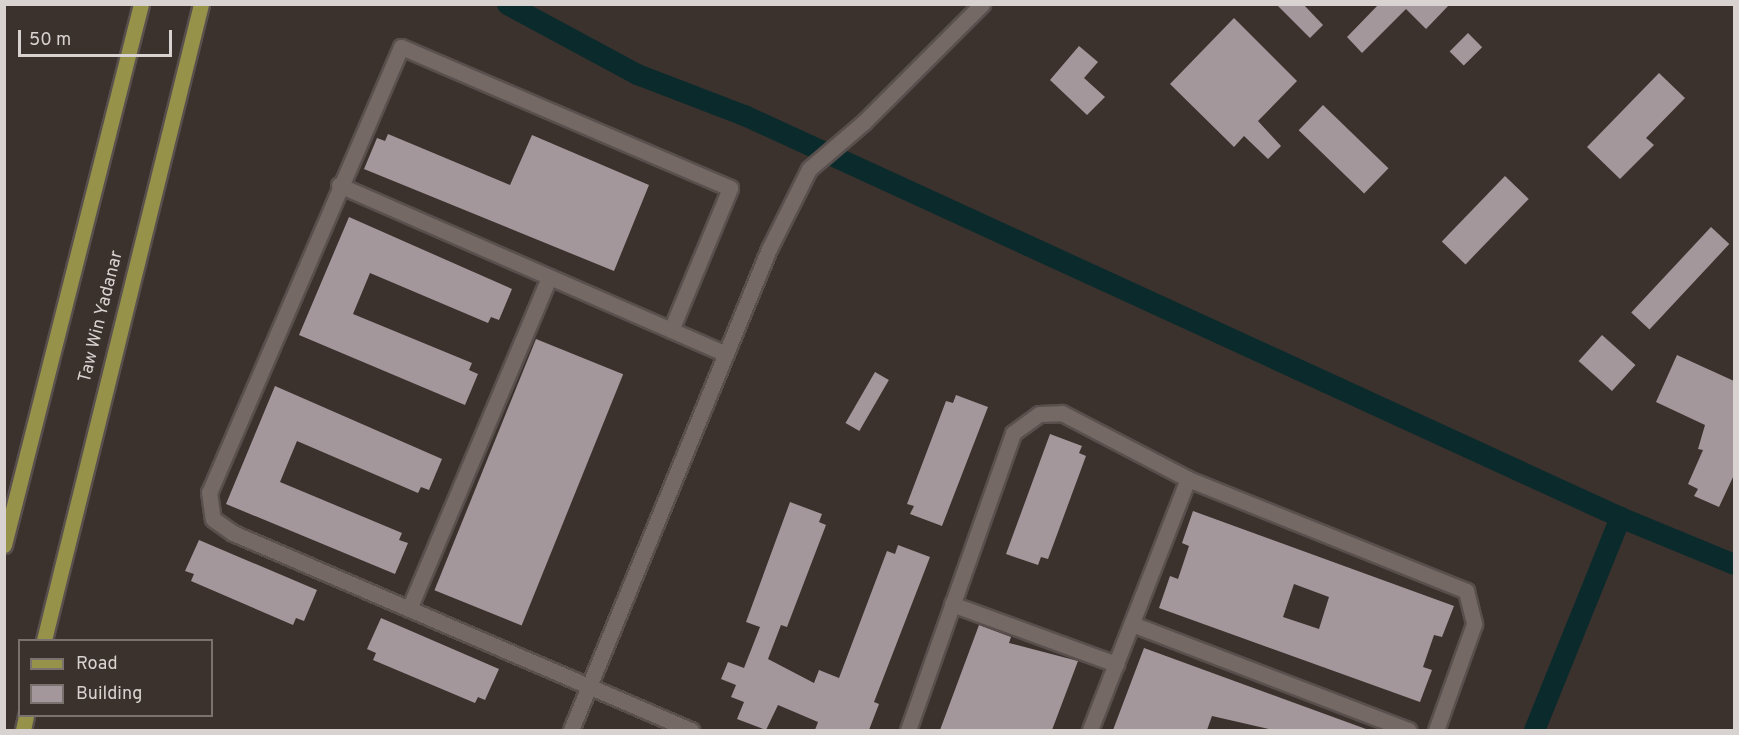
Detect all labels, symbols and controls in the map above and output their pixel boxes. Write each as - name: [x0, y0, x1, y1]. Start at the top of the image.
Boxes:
- scale bar: [21, 18, 176, 56]
- text: 50 m: [29, 29, 71, 52]
- street label: Taw Win Yadanar: [75, 248, 129, 386]
- legend: [18, 639, 213, 717]
- text: Road: [76, 653, 118, 676]
- text: Building: [76, 683, 142, 706]

